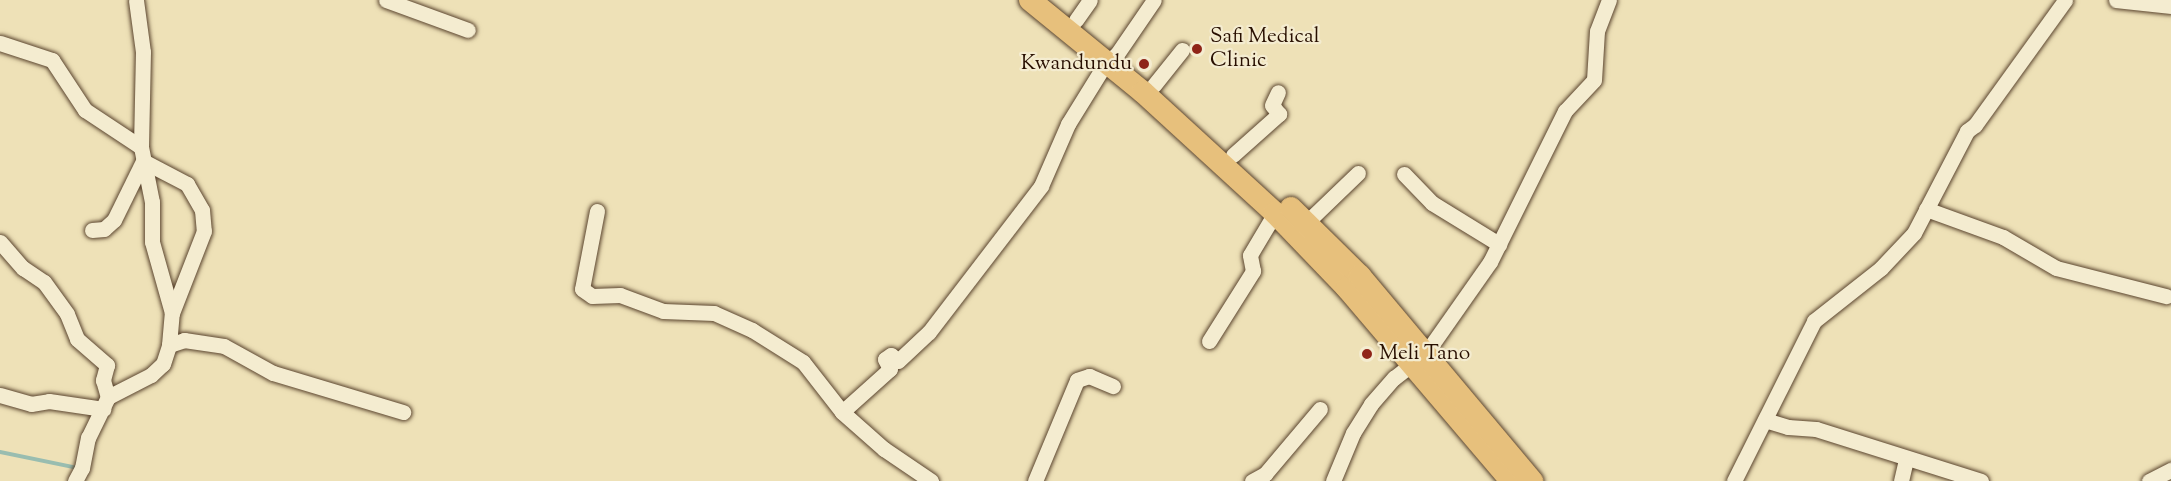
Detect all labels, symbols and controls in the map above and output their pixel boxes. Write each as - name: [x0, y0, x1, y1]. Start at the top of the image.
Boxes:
- place label: Safi Medical Clinic: [1210, 24, 1320, 74]
- marker: Safi Medical Clinic: [1188, 40, 1206, 58]
- place label: Kwandundu: [1021, 51, 1132, 77]
- marker: Kwandundu: [1137, 57, 1151, 71]
- place label: Meli Tano: [1379, 341, 1470, 367]
- marker: Meli Tano: [1360, 347, 1374, 361]

